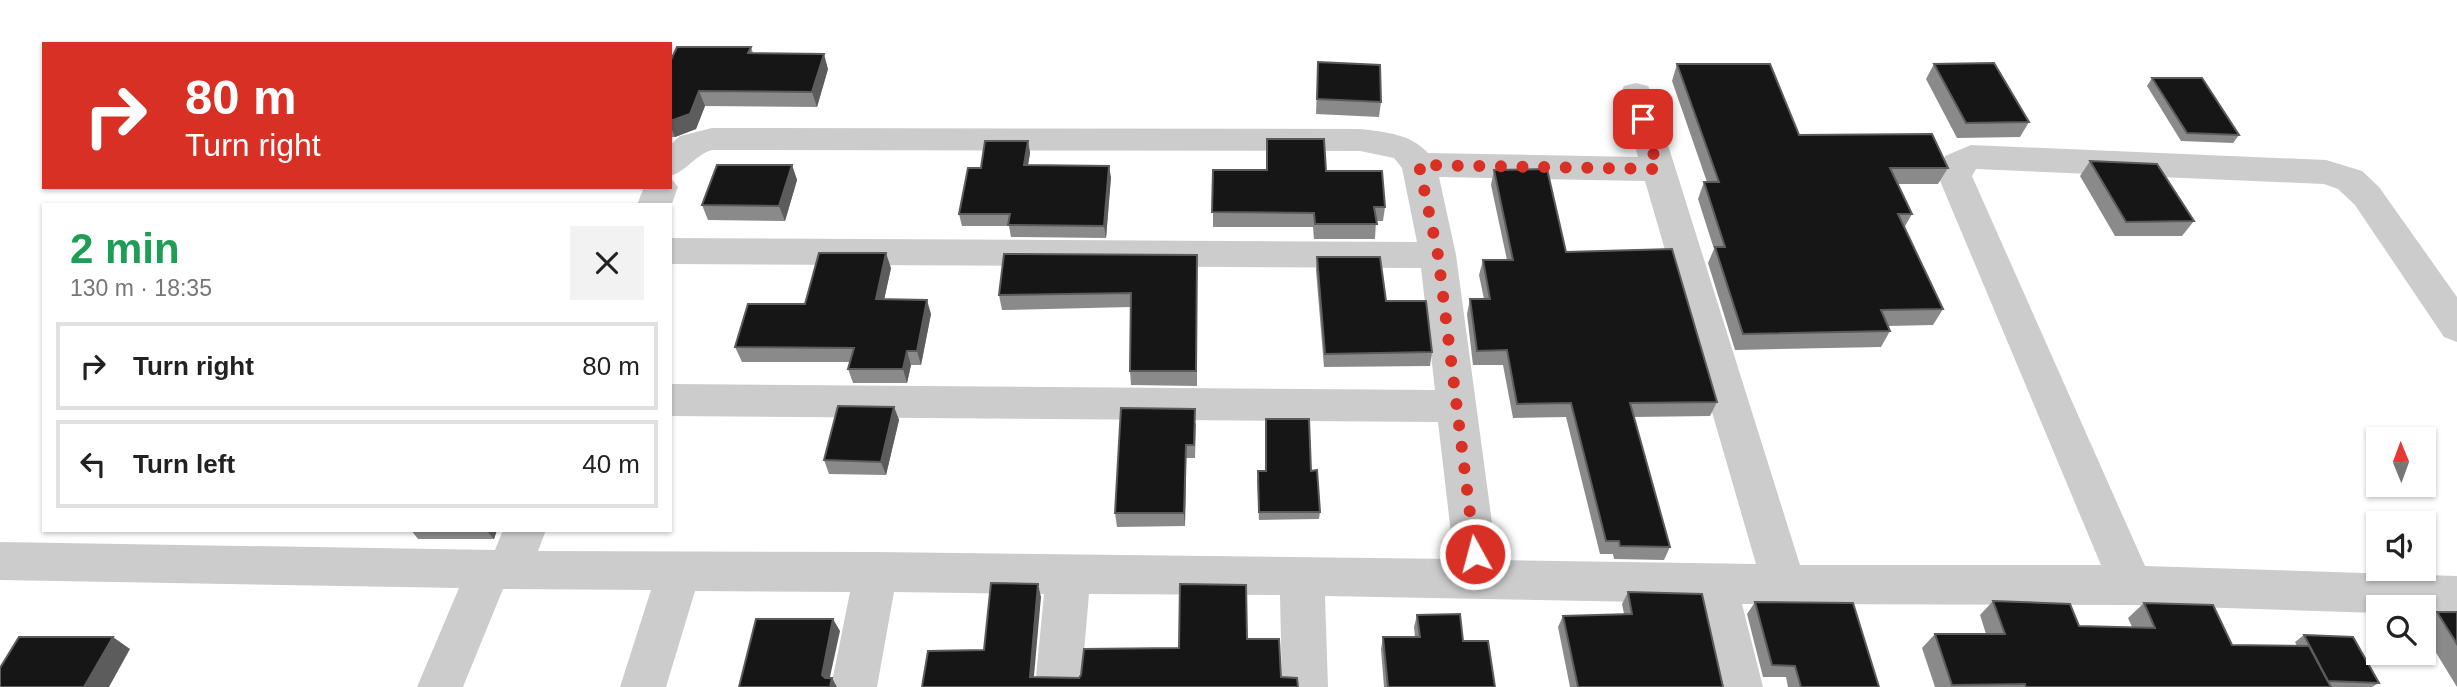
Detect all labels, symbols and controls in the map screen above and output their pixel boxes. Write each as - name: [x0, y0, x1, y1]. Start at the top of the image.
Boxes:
- icon: right: [70, 70, 161, 161]
- text: 80 m: [185, 70, 297, 124]
- pin: [1613, 89, 1673, 149]
- icon: arrive: [1624, 100, 1662, 138]
- text: Turn right: [185, 127, 321, 163]
- text: 2 min: [70, 225, 180, 272]
- button: close: [570, 226, 644, 300]
- text: 130 m · 18:35: [70, 275, 212, 301]
- icon: right: [74, 347, 112, 385]
- text: Turn right: [133, 351, 254, 381]
- text: 80 m: [582, 351, 640, 381]
- north arrow: [2366, 427, 2436, 497]
- map controls: [2366, 427, 2436, 665]
- icon: left: [74, 445, 112, 483]
- text: Turn left: [133, 449, 235, 479]
- text: 40 m: [582, 449, 640, 479]
- button: sound: [2366, 511, 2436, 581]
- position arrow: [1438, 517, 1512, 591]
- button: search: [2366, 595, 2436, 665]

